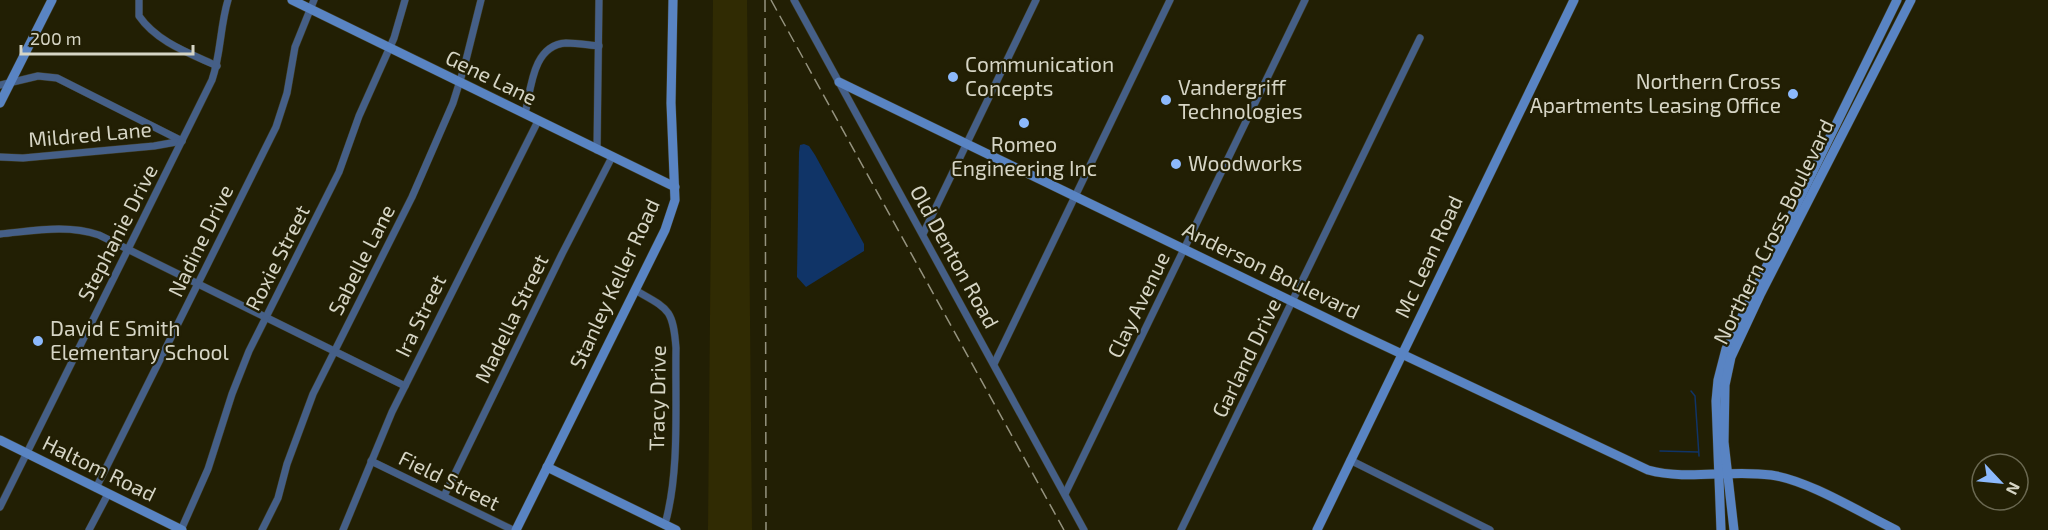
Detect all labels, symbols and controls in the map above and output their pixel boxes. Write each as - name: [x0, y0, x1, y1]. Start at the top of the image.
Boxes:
- scale bar: [21, 18, 194, 56]
- text: 200 m: [30, 27, 82, 49]
- street label: Gene Lane: [442, 44, 541, 109]
- place label: Communication Concepts: [965, 51, 1114, 100]
- place label: Northern Cross Apartments Leasing Office: [1530, 68, 1781, 117]
- marker: Communication Concepts: [946, 70, 960, 84]
- place label: Vandergriff Technologies: [1178, 74, 1303, 123]
- marker: Northern Cross Apartments Leasing Office: [1786, 87, 1800, 101]
- marker: Vandergriff Technologies: [1159, 93, 1173, 107]
- street label: Northern Cross Boulevard: [1707, 115, 1838, 348]
- street label: Mildred Lane: [27, 116, 153, 151]
- marker: Romeo Engineering Inc: [1017, 116, 1031, 130]
- place label: Romeo Engineering Inc: [951, 131, 1097, 180]
- place label: Woodworks: [1188, 150, 1302, 175]
- marker: Woodworks: [1169, 157, 1183, 171]
- street label: Stephanie Drive: [71, 160, 162, 305]
- street label: Nadine Drive: [162, 180, 238, 300]
- street label: Old Denton Road: [906, 180, 1005, 332]
- street label: Mc Lean Road: [1388, 191, 1467, 322]
- street label: Stanley Keller Road: [563, 195, 664, 372]
- street label: Roxie Street: [239, 200, 314, 314]
- street label: Sabelle Lane: [322, 200, 399, 319]
- street label: Anderson Boulevard: [1179, 216, 1364, 323]
- street label: Clay Avenue: [1101, 247, 1174, 361]
- street label: Madella Street: [469, 250, 553, 387]
- street label: Ira Street: [389, 270, 450, 361]
- street label: Garland Drive: [1206, 294, 1285, 421]
- place label: David E Smith Elementary School: [50, 315, 230, 364]
- marker: David E Smith Elementary School: [31, 334, 45, 348]
- street label: Tracy Drive: [643, 345, 670, 451]
- street label: Haltom Road: [39, 429, 160, 506]
- street label: Field Street: [395, 444, 504, 515]
- north arrow: [1970, 452, 2030, 512]
- text: N: [2003, 479, 2025, 498]

